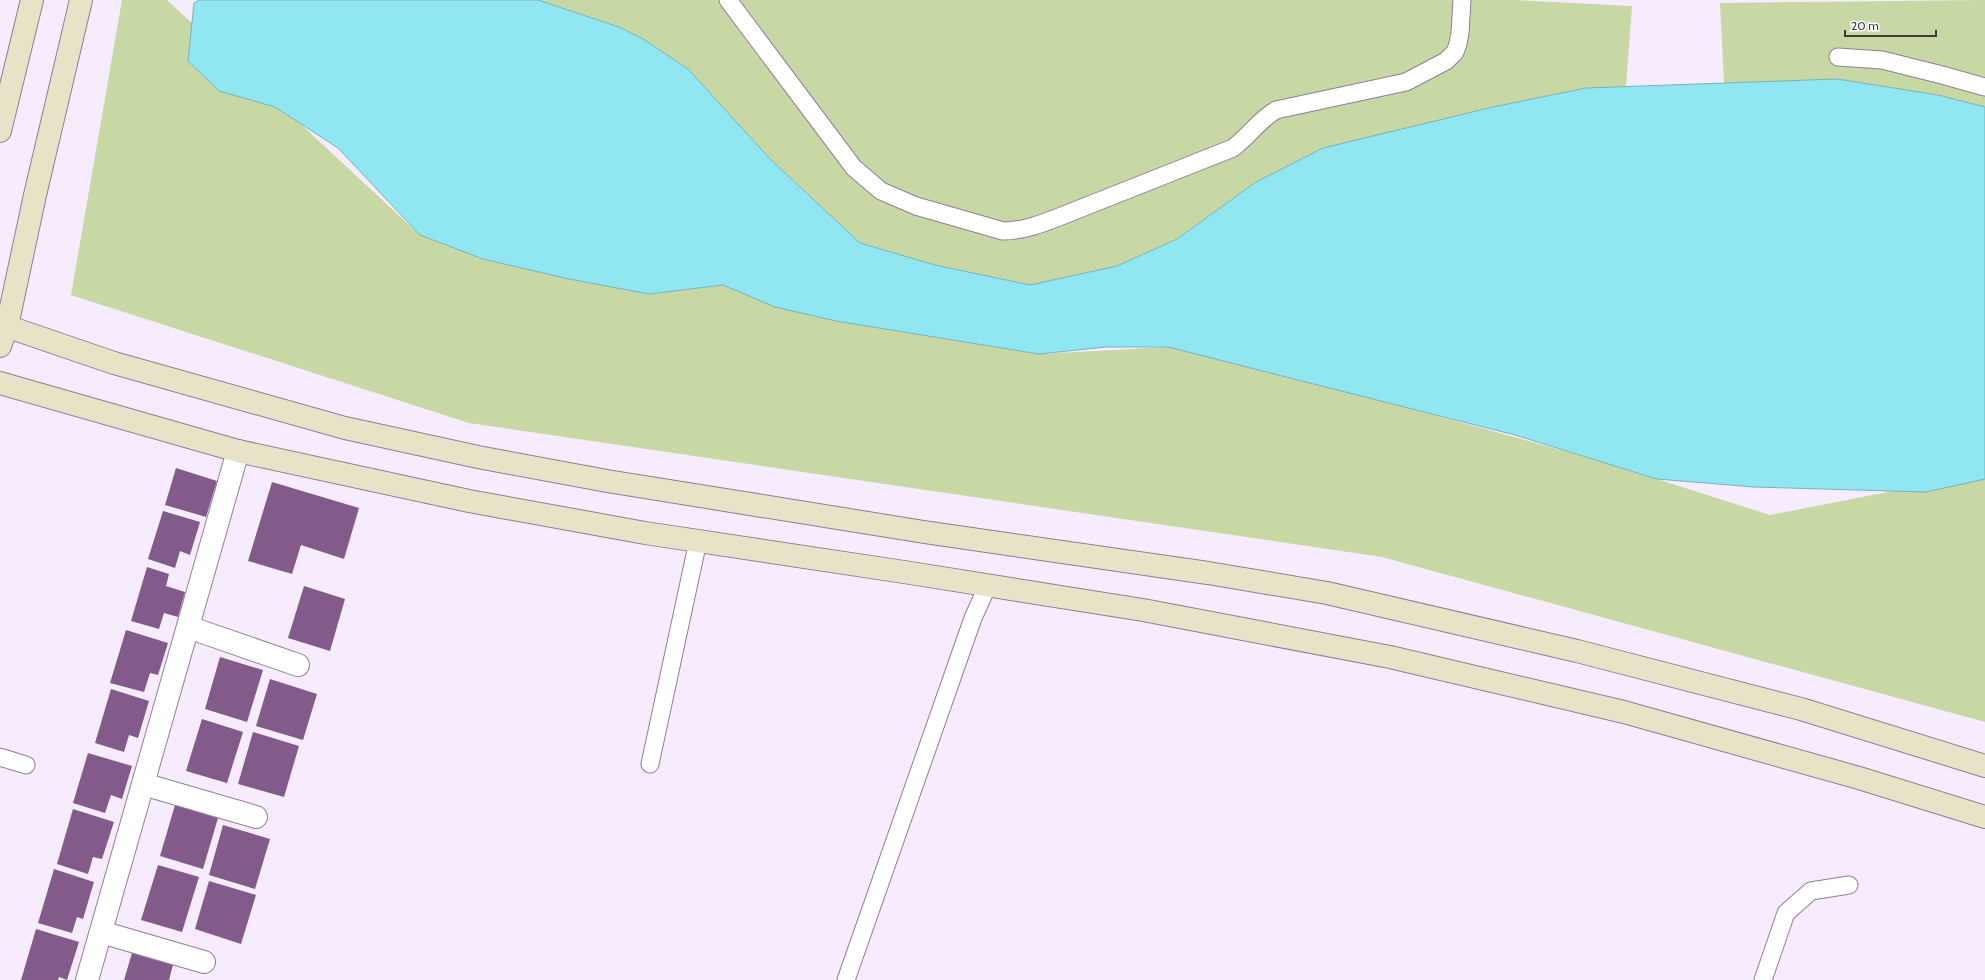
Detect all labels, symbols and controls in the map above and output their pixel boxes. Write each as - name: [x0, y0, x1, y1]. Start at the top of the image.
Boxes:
- scale bar: [1845, 12, 1936, 38]
- text: 20 m: [1851, 18, 1879, 33]

